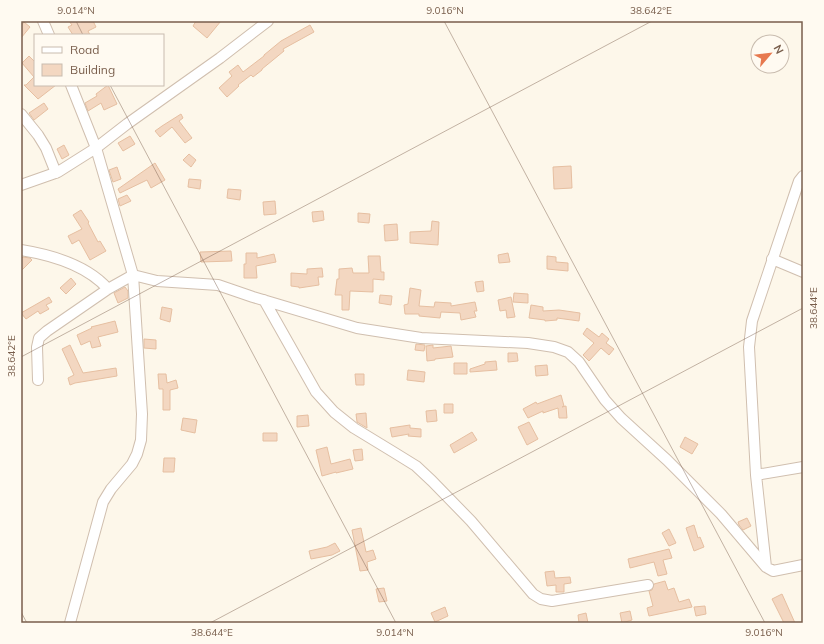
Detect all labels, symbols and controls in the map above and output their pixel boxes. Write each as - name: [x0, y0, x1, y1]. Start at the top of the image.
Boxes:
- text: 9.014°N: [57, 4, 95, 17]
- text: 9.016°N: [426, 4, 464, 17]
- text: 38.642°E: [630, 4, 672, 17]
- legend: [34, 34, 164, 86]
- north arrow: [750, 34, 790, 74]
- text: Road: [70, 42, 99, 57]
- text: N: [771, 42, 787, 56]
- text: Building: [70, 62, 115, 77]
- text: 38.644°E: [807, 287, 820, 329]
- text: 38.642°E: [5, 335, 18, 377]
- text: 38.644°E: [191, 626, 233, 639]
- text: 9.014°N: [376, 626, 414, 639]
- text: 9.016°N: [745, 626, 783, 639]

